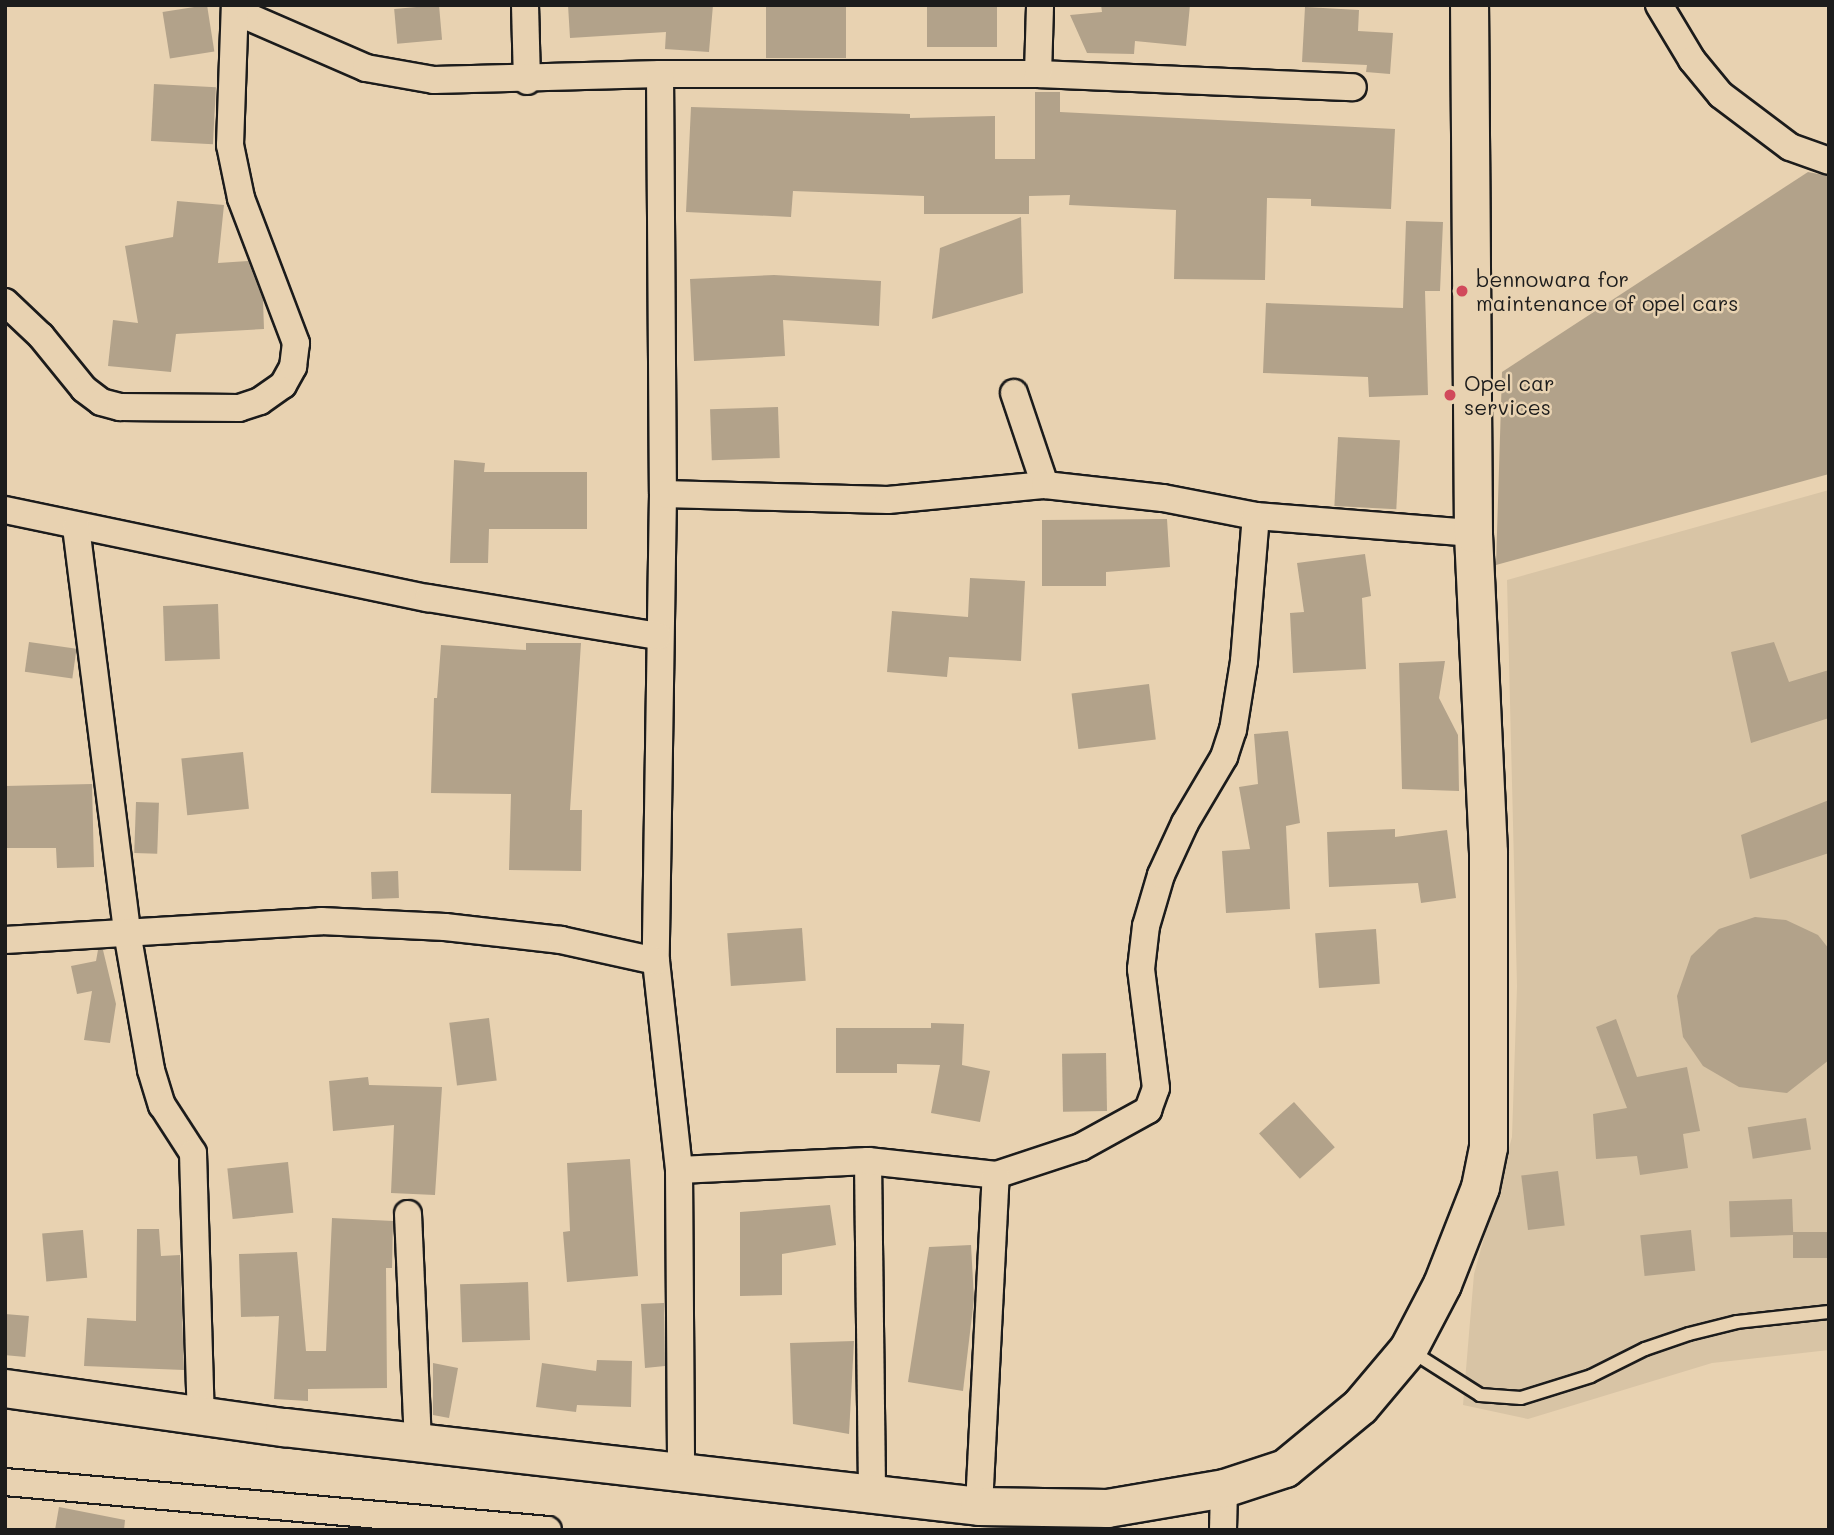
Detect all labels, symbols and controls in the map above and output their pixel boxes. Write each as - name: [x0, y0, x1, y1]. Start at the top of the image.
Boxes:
- place label: bennowara for maintenance of opel cars: [1476, 266, 1738, 316]
- marker: bennowara for maintenance of opel cars: [1454, 283, 1470, 299]
- place label: Opel car services: [1464, 370, 1555, 420]
- marker: Opel car services: [1442, 387, 1458, 403]

